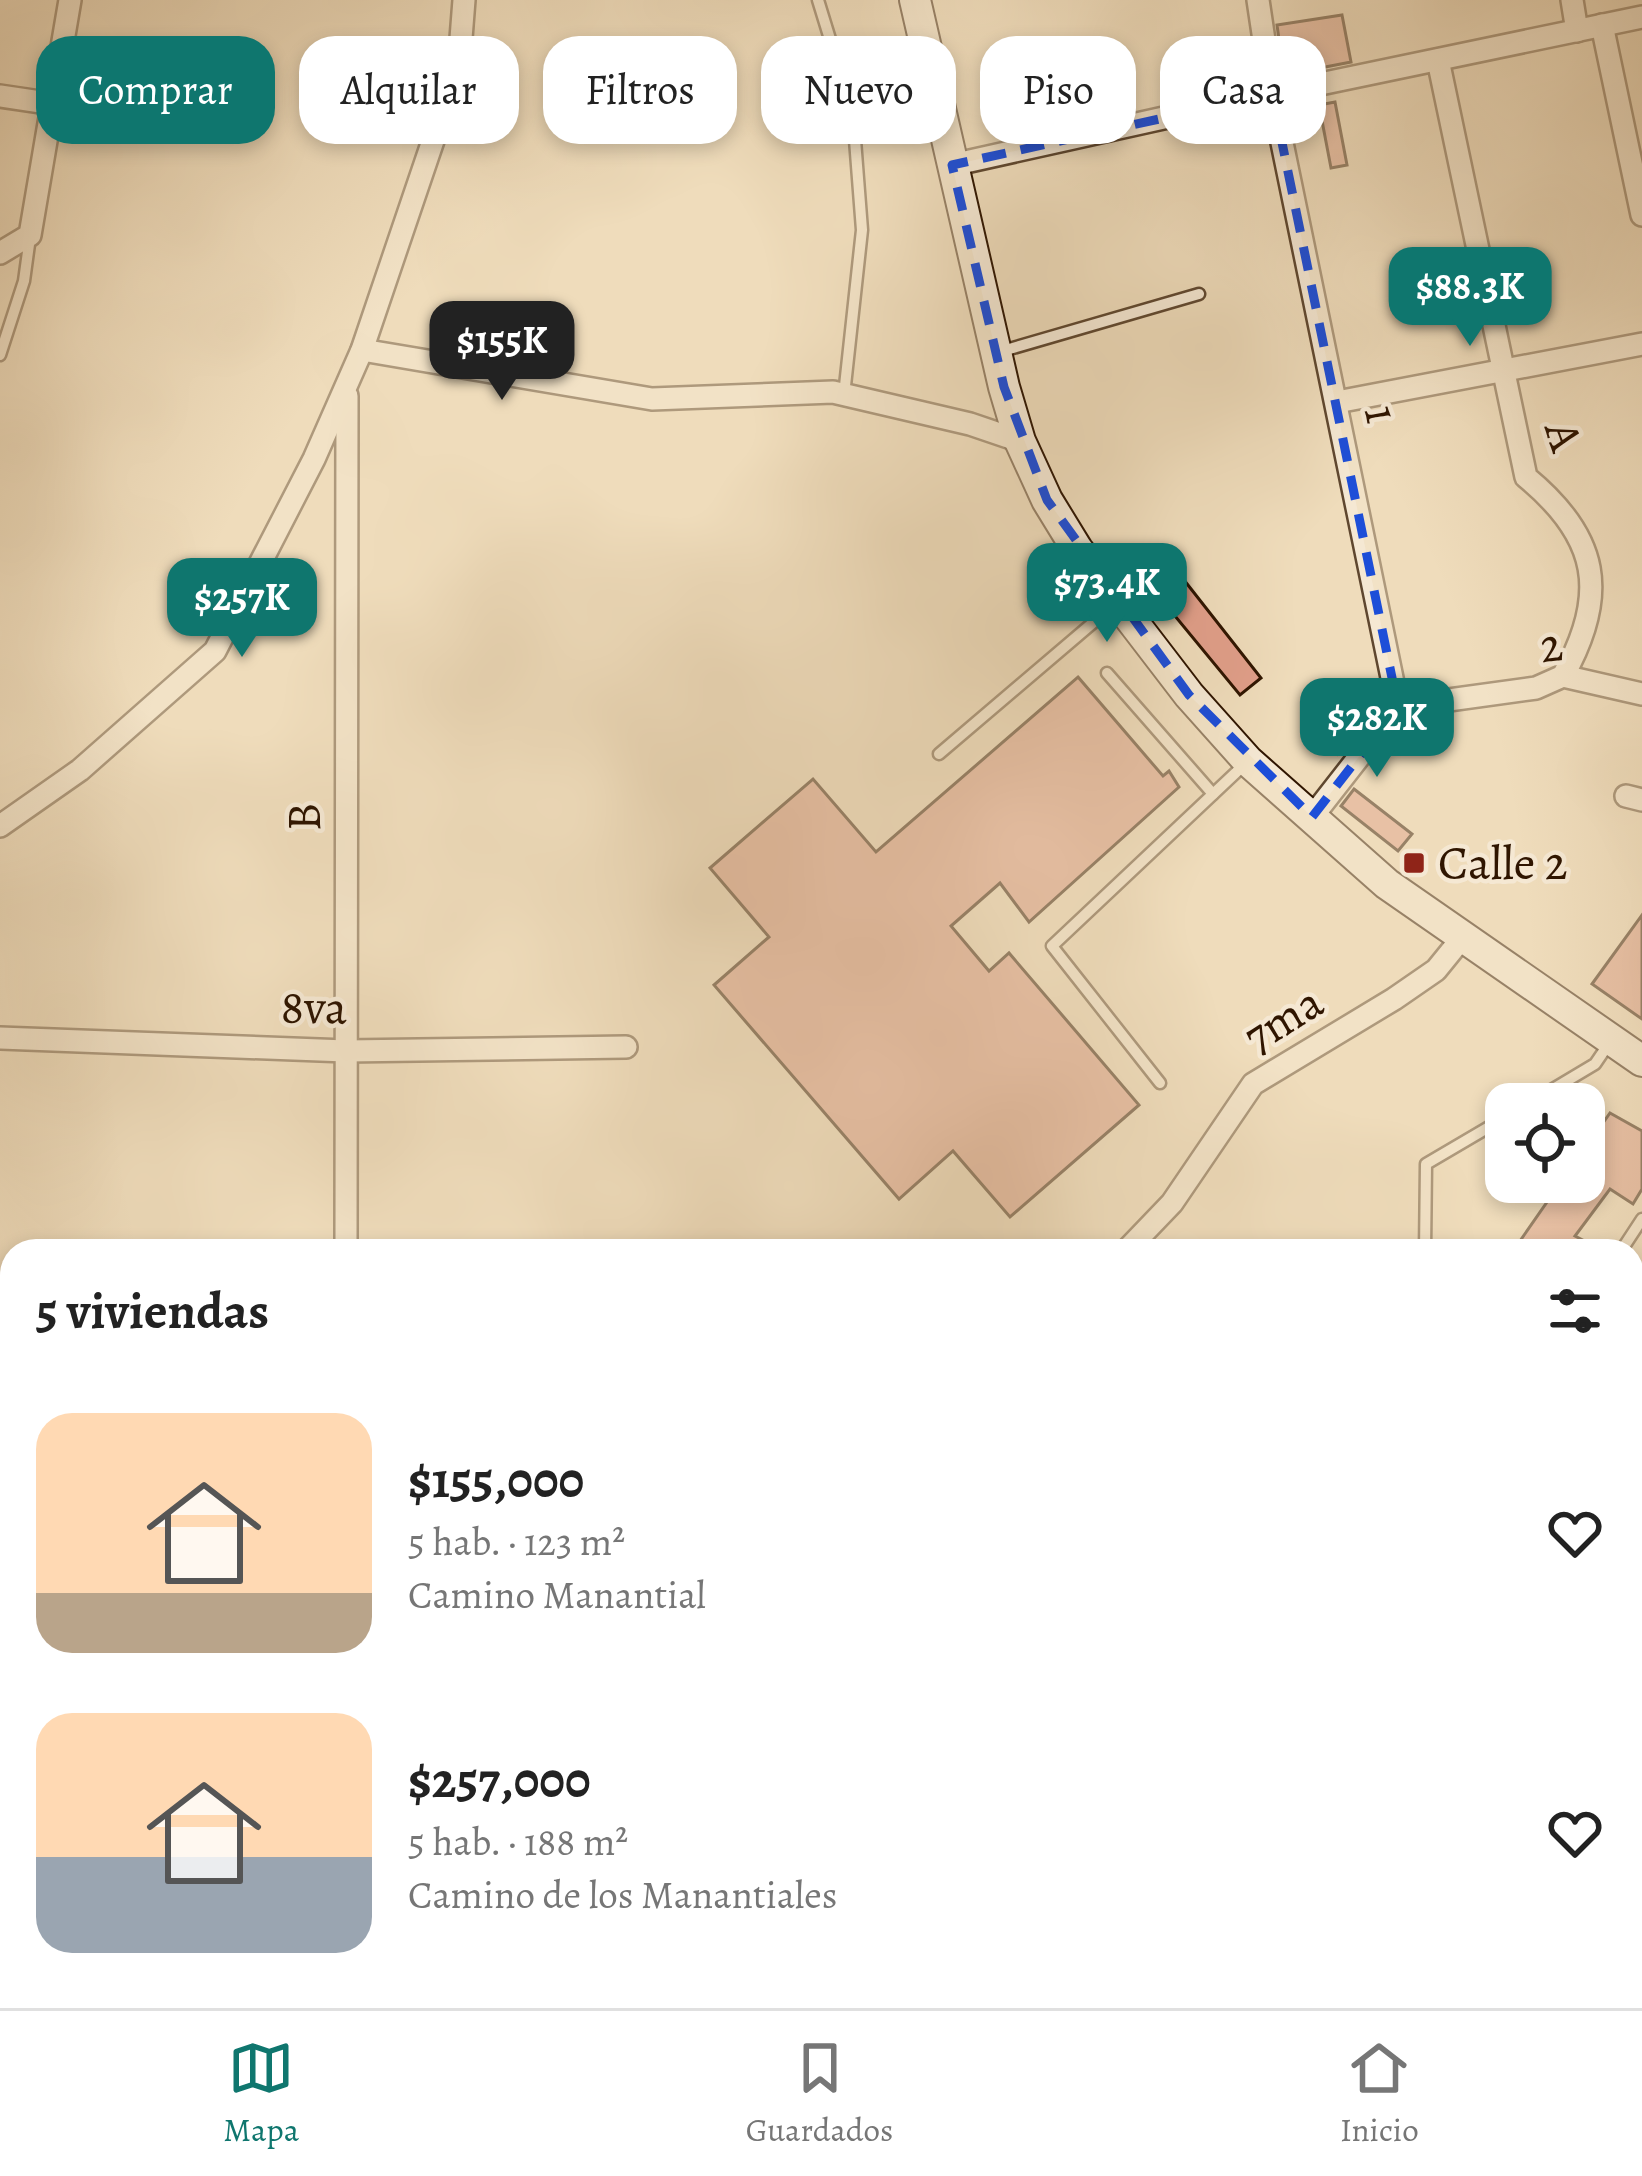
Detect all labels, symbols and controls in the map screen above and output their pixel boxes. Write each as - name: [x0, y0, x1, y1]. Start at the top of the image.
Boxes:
- chip: Comprar: [36, 36, 275, 144]
- chip: Alquilar: [299, 36, 519, 144]
- chip: Filtros: [543, 36, 737, 144]
- chip: Nuevo: [761, 36, 956, 144]
- chip: Piso: [980, 36, 1136, 144]
- chip: Casa: [1160, 36, 1326, 144]
- pin: $88.3K: [1372, 247, 1568, 349]
- text: $88.3K: [1416, 259, 1524, 312]
- pin: $155K: [418, 301, 586, 403]
- text: $155K: [456, 313, 548, 366]
- street label: 1: [1348, 400, 1416, 428]
- street label: A: [1528, 412, 1600, 460]
- pin: $73.4K: [1009, 543, 1205, 645]
- text: $73.4K: [1054, 555, 1160, 608]
- pin: $257K: [158, 558, 326, 660]
- text: $257K: [194, 570, 290, 623]
- street label: 2: [1536, 611, 1566, 679]
- pin: $282K: [1293, 678, 1461, 780]
- text: $282K: [1327, 690, 1427, 743]
- street label: B: [271, 803, 337, 831]
- place label: Calle 2: [1438, 830, 1568, 896]
- marker: Calle 2: [1401, 850, 1427, 876]
- street label: 7ma: [1231, 969, 1336, 1069]
- street label: 8va: [280, 973, 348, 1041]
- map controls: [1485, 1083, 1605, 1203]
- button: locate: [1485, 1083, 1605, 1203]
- text: 5 viviendas: [36, 1276, 269, 1346]
- icon: filters: [1542, 1278, 1608, 1344]
- text: $155,000: [408, 1445, 584, 1515]
- icon: home: [132, 1461, 276, 1605]
- icon: heart: [1542, 1500, 1608, 1566]
- text: 5 hab. · 123 m²: [408, 1515, 625, 1568]
- text: Camino Manantial: [408, 1568, 706, 1621]
- text: $257,000: [408, 1745, 591, 1815]
- icon: home: [132, 1761, 276, 1905]
- icon: heart: [1542, 1800, 1608, 1866]
- text: 5 hab. · 188 m²: [408, 1815, 628, 1868]
- text: Camino de los Manantiales: [408, 1868, 837, 1921]
- tab: Mapa: [223, 2035, 299, 2152]
- tab: Guardados: [746, 2035, 893, 2152]
- tab: Inicio: [1340, 2035, 1419, 2152]

